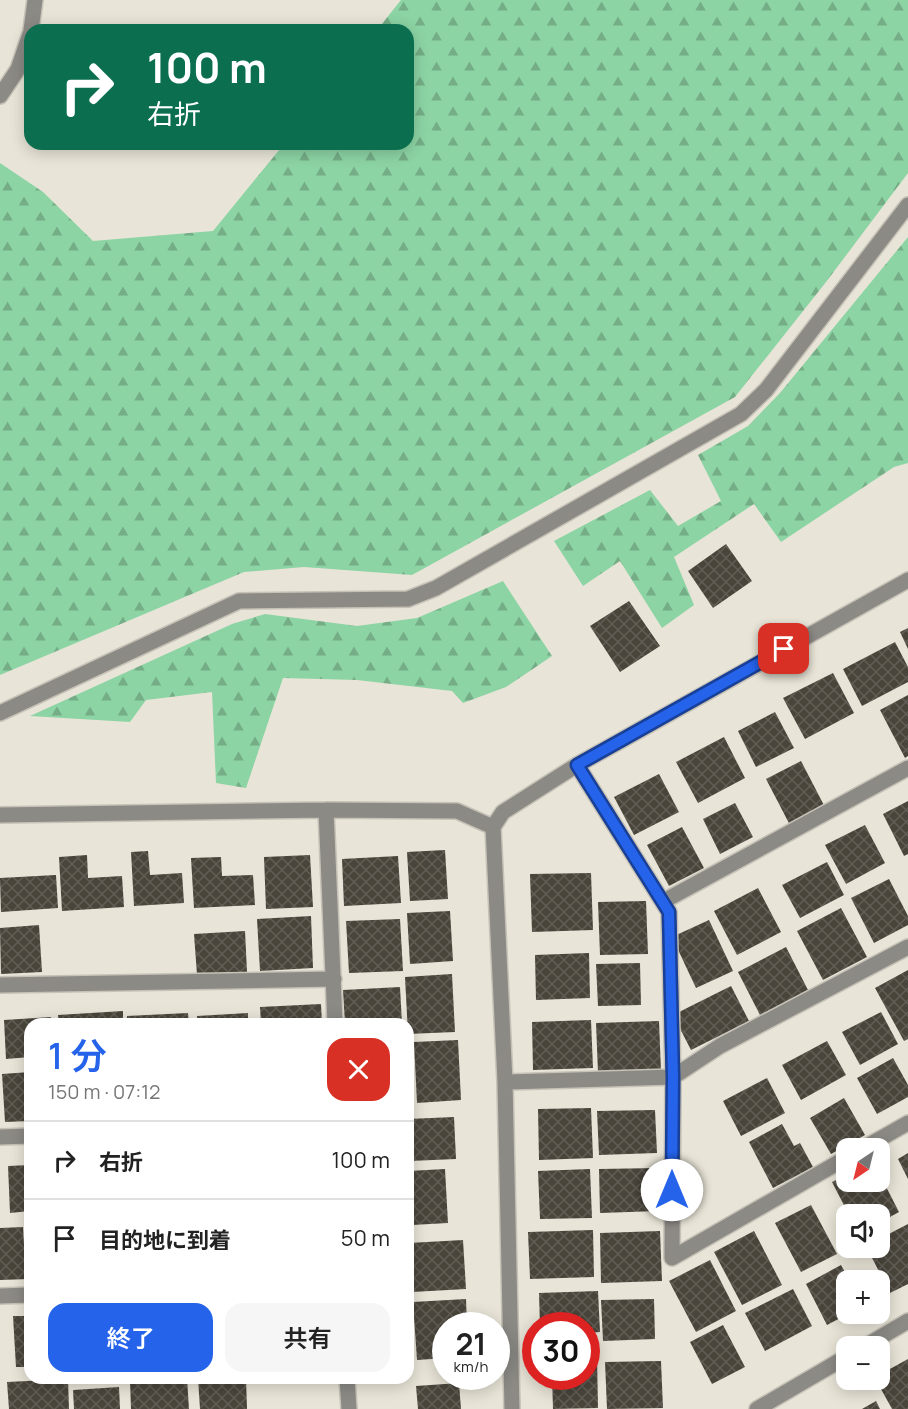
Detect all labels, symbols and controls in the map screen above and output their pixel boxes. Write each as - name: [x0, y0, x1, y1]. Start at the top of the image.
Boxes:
- text: 100 m: [147, 38, 267, 96]
- icon: right: [48, 48, 126, 126]
- text: 右折: [147, 95, 201, 132]
- pin: [758, 623, 809, 674]
- icon: arrive: [767, 632, 800, 665]
- text: 1 分: [48, 1031, 106, 1080]
- button: close: [327, 1038, 390, 1101]
- text: 150 m · 07:12: [48, 1078, 160, 1105]
- north arrow: [836, 1138, 890, 1192]
- map controls: [836, 1138, 890, 1390]
- icon: right: [48, 1144, 81, 1177]
- text: 100 m: [332, 1145, 390, 1175]
- text: 右折: [99, 1147, 143, 1177]
- position arrow: [640, 1158, 704, 1222]
- button: sound: [836, 1204, 890, 1258]
- icon: arrive: [48, 1222, 81, 1255]
- text: 50 m: [341, 1223, 390, 1253]
- text: 目的地に到着: [99, 1225, 231, 1255]
- button: +: [836, 1270, 890, 1324]
- button: 終了: [48, 1303, 213, 1372]
- button: 共有: [225, 1303, 390, 1372]
- speed limit sign: 30: [522, 1312, 600, 1390]
- text: 21: [455, 1323, 487, 1364]
- button: −: [836, 1336, 890, 1390]
- text: km/h: [454, 1356, 488, 1377]

